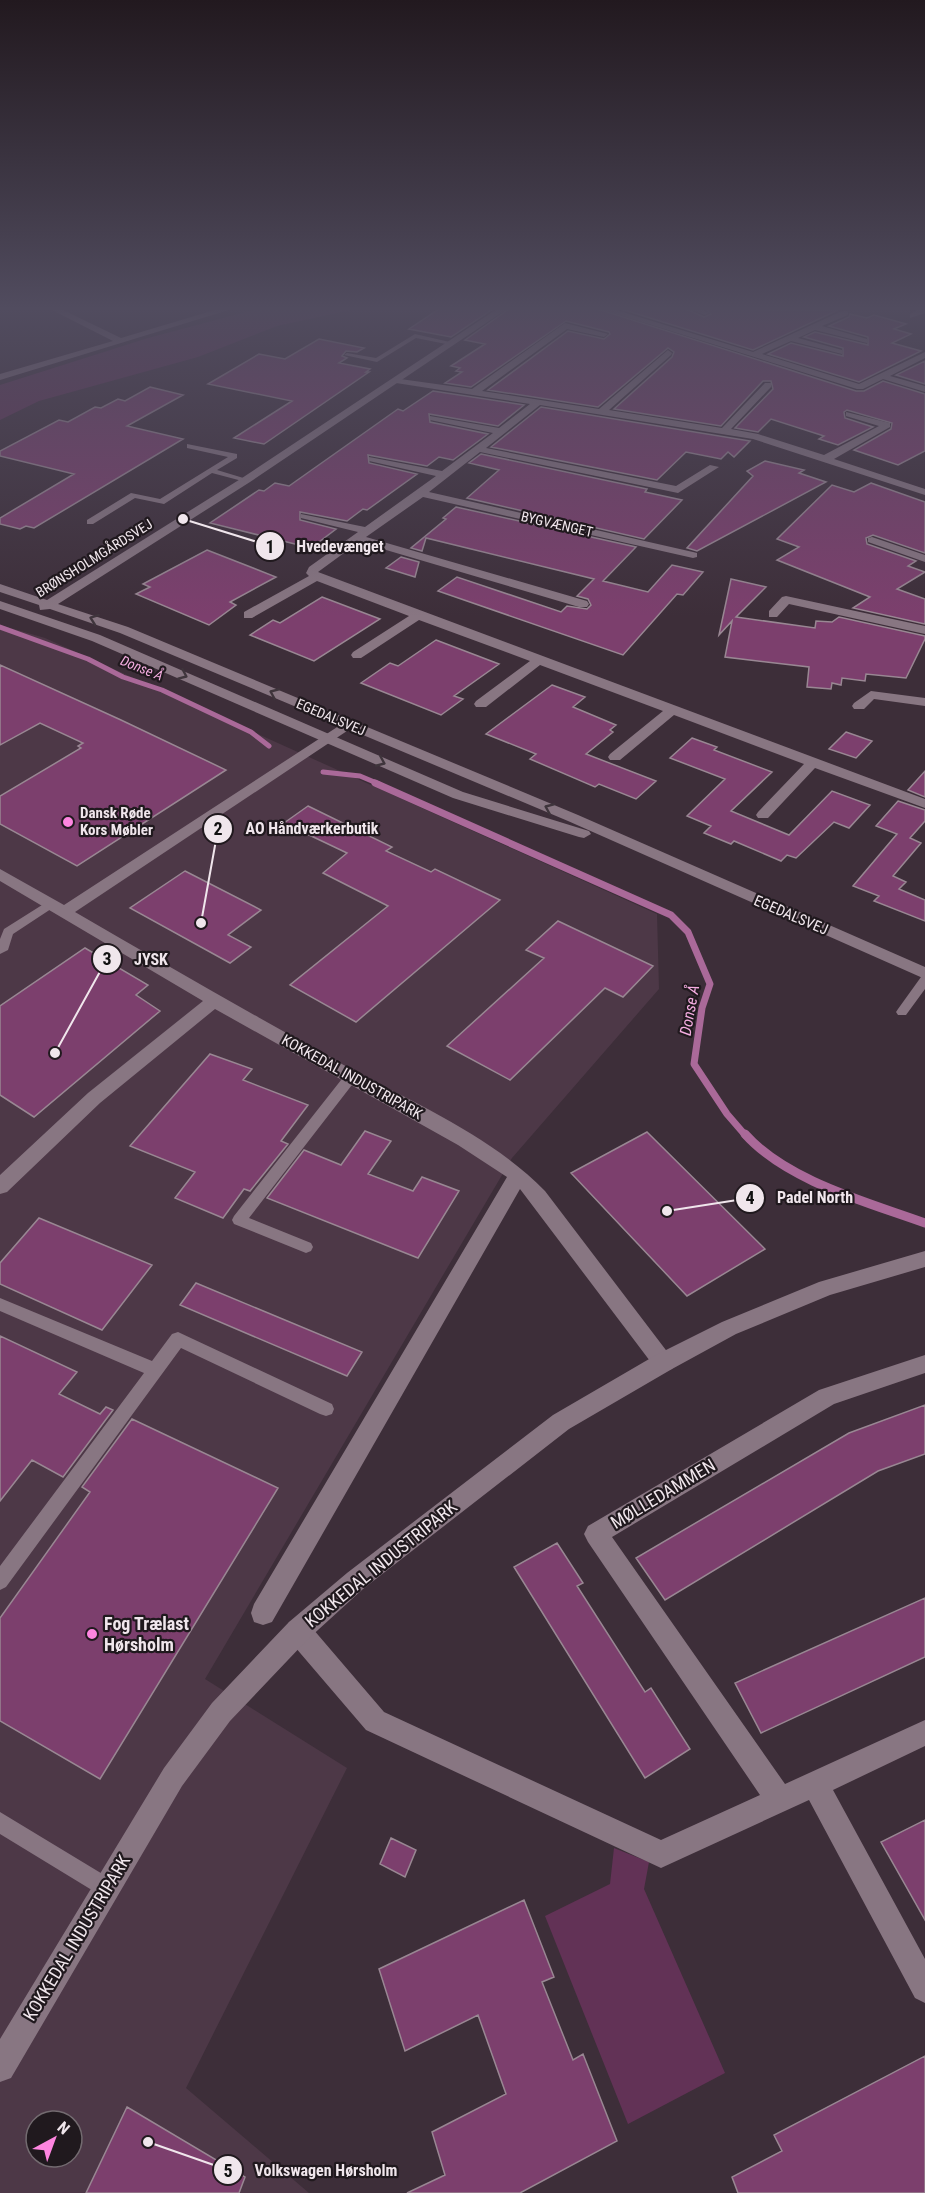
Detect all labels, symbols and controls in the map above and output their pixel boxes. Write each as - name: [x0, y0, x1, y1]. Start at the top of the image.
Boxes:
- street label: BYGVÆNGET: [520, 508, 594, 540]
- street label: BRØNSHOLMGÅRDSVEJ: [32, 515, 155, 600]
- callout: Hvedevænget: [255, 529, 396, 563]
- text: 1: [265, 536, 275, 557]
- text: Hvedevænget: [296, 537, 384, 556]
- one-way arrow: [89, 614, 100, 627]
- water label: Donse Å: [118, 651, 166, 684]
- one-way arrow: [176, 668, 187, 680]
- one-way arrow: [270, 689, 281, 701]
- street label: EGEDALSVEJ: [294, 695, 368, 739]
- one-way arrow: [375, 754, 386, 766]
- one-way arrow: [544, 803, 555, 815]
- place label: Dansk Røde Kors Møbler: [80, 804, 153, 839]
- callout: AO Håndværkerbutik: [203, 812, 390, 846]
- marker: Dansk Røde Kors Møbler: [61, 815, 75, 829]
- text: 2: [213, 818, 223, 839]
- text: AO Håndværkerbutik: [246, 819, 379, 838]
- street label: EGEDALSVEJ: [751, 891, 831, 939]
- callout: JYSK: [92, 942, 180, 976]
- text: 3: [102, 948, 112, 969]
- text: JYSK: [134, 950, 168, 969]
- water label: Donse Å: [675, 983, 703, 1037]
- street label: KOKKEDAL INDUSTRIPARK: [279, 1031, 426, 1124]
- callout: Padel North: [735, 1181, 865, 1215]
- text: 4: [745, 1187, 755, 1208]
- text: Padel North: [777, 1188, 853, 1207]
- street label: MØLLEDAMMEN: [607, 1454, 719, 1533]
- street label: KOKKEDAL INDUSTRIPARK: [300, 1496, 461, 1631]
- place label: Fog Trælast Hørsholm: [104, 1613, 189, 1655]
- marker: Fog Trælast Hørsholm: [85, 1627, 99, 1641]
- street label: KOKKEDAL INDUSTRIPARK: [19, 1851, 134, 2024]
- north arrow: [24, 2109, 84, 2169]
- text: N: [54, 2118, 73, 2138]
- callout: Volkswagen Hørsholm: [213, 2153, 410, 2187]
- text: 5: [223, 2160, 233, 2181]
- text: Volkswagen Hørsholm: [255, 2161, 398, 2180]

